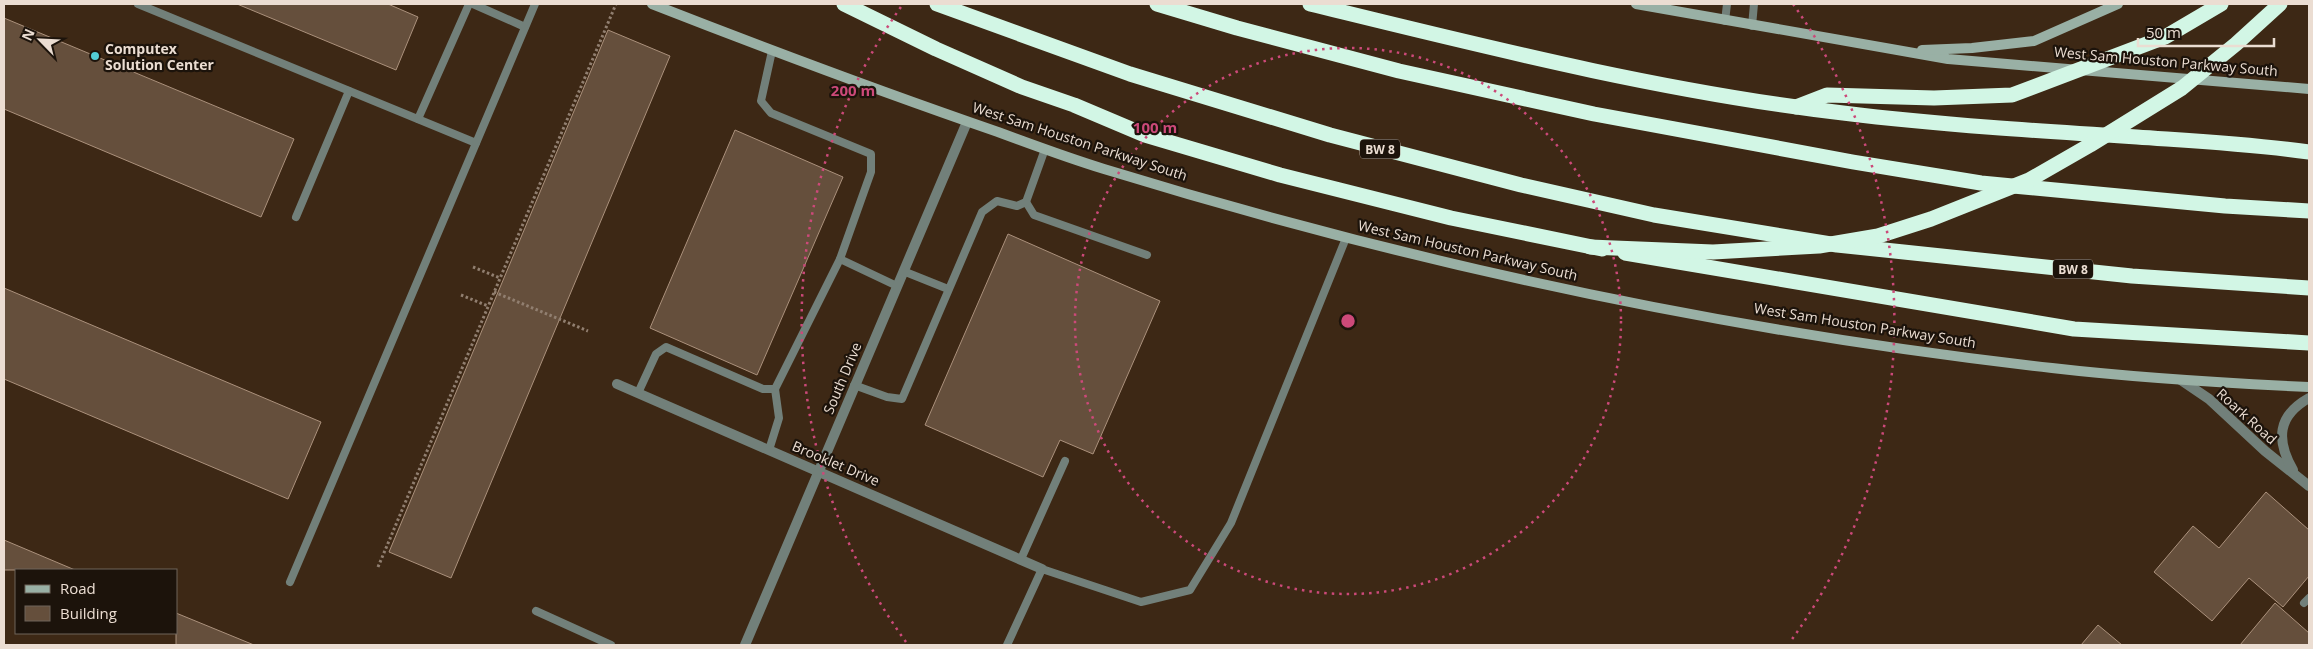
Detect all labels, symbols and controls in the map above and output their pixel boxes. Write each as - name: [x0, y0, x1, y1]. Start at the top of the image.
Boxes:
- north arrow: [15, 15, 65, 65]
- scale bar: [2138, 15, 2274, 47]
- text: 50 m: [2146, 22, 2181, 42]
- text: N: [17, 25, 39, 44]
- place label: Computex Solution Center: [105, 39, 214, 74]
- street label: West Sam Houston Parkway South: [2053, 42, 2279, 80]
- marker: Computex Solution Center: [89, 50, 101, 62]
- text: 200 m: [831, 80, 875, 100]
- street label: West Sam Houston Parkway South: [970, 97, 1190, 185]
- text: 100 m: [1133, 117, 1177, 137]
- road number: BW 8: [1360, 140, 1400, 158]
- street label: West Sam Houston Parkway South: [1356, 215, 1580, 285]
- road number: BW 8: [2053, 260, 2093, 278]
- street label: West Sam Houston Parkway South: [1753, 298, 1977, 352]
- centre of rings: [1339, 312, 1357, 330]
- street label: South Drive: [818, 339, 866, 417]
- street label: Roark Road: [2213, 384, 2281, 448]
- street label: Brooklet Drive: [789, 436, 883, 490]
- legend: [15, 569, 178, 634]
- text: Road: [60, 578, 96, 598]
- text: Building: [60, 603, 117, 623]

